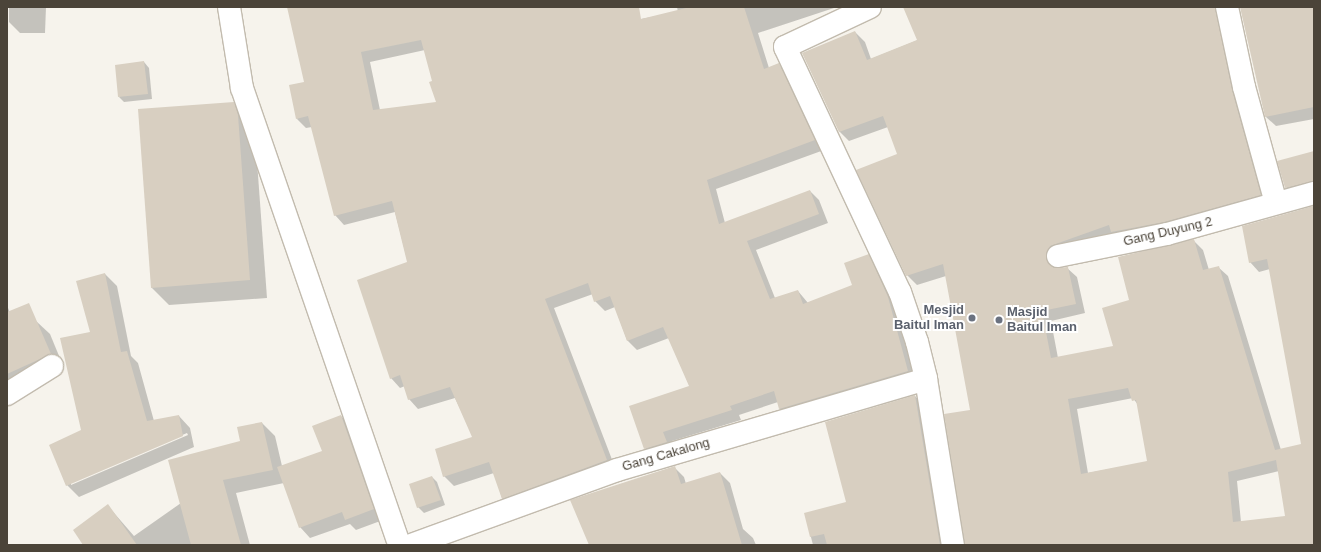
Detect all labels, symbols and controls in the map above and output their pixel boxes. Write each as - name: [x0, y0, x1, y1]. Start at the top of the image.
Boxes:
- street label: Gang Duyung 2: [1122, 214, 1214, 250]
- place label: Mesjid Baitul Iman: [894, 303, 964, 334]
- place label: Masjid Baitul Iman: [1007, 305, 1077, 336]
- marker: Mesjid Baitul Iman: [967, 313, 977, 323]
- marker: Masjid Baitul Iman: [994, 315, 1004, 325]
- street label: Gang Cakalong: [620, 435, 712, 475]

